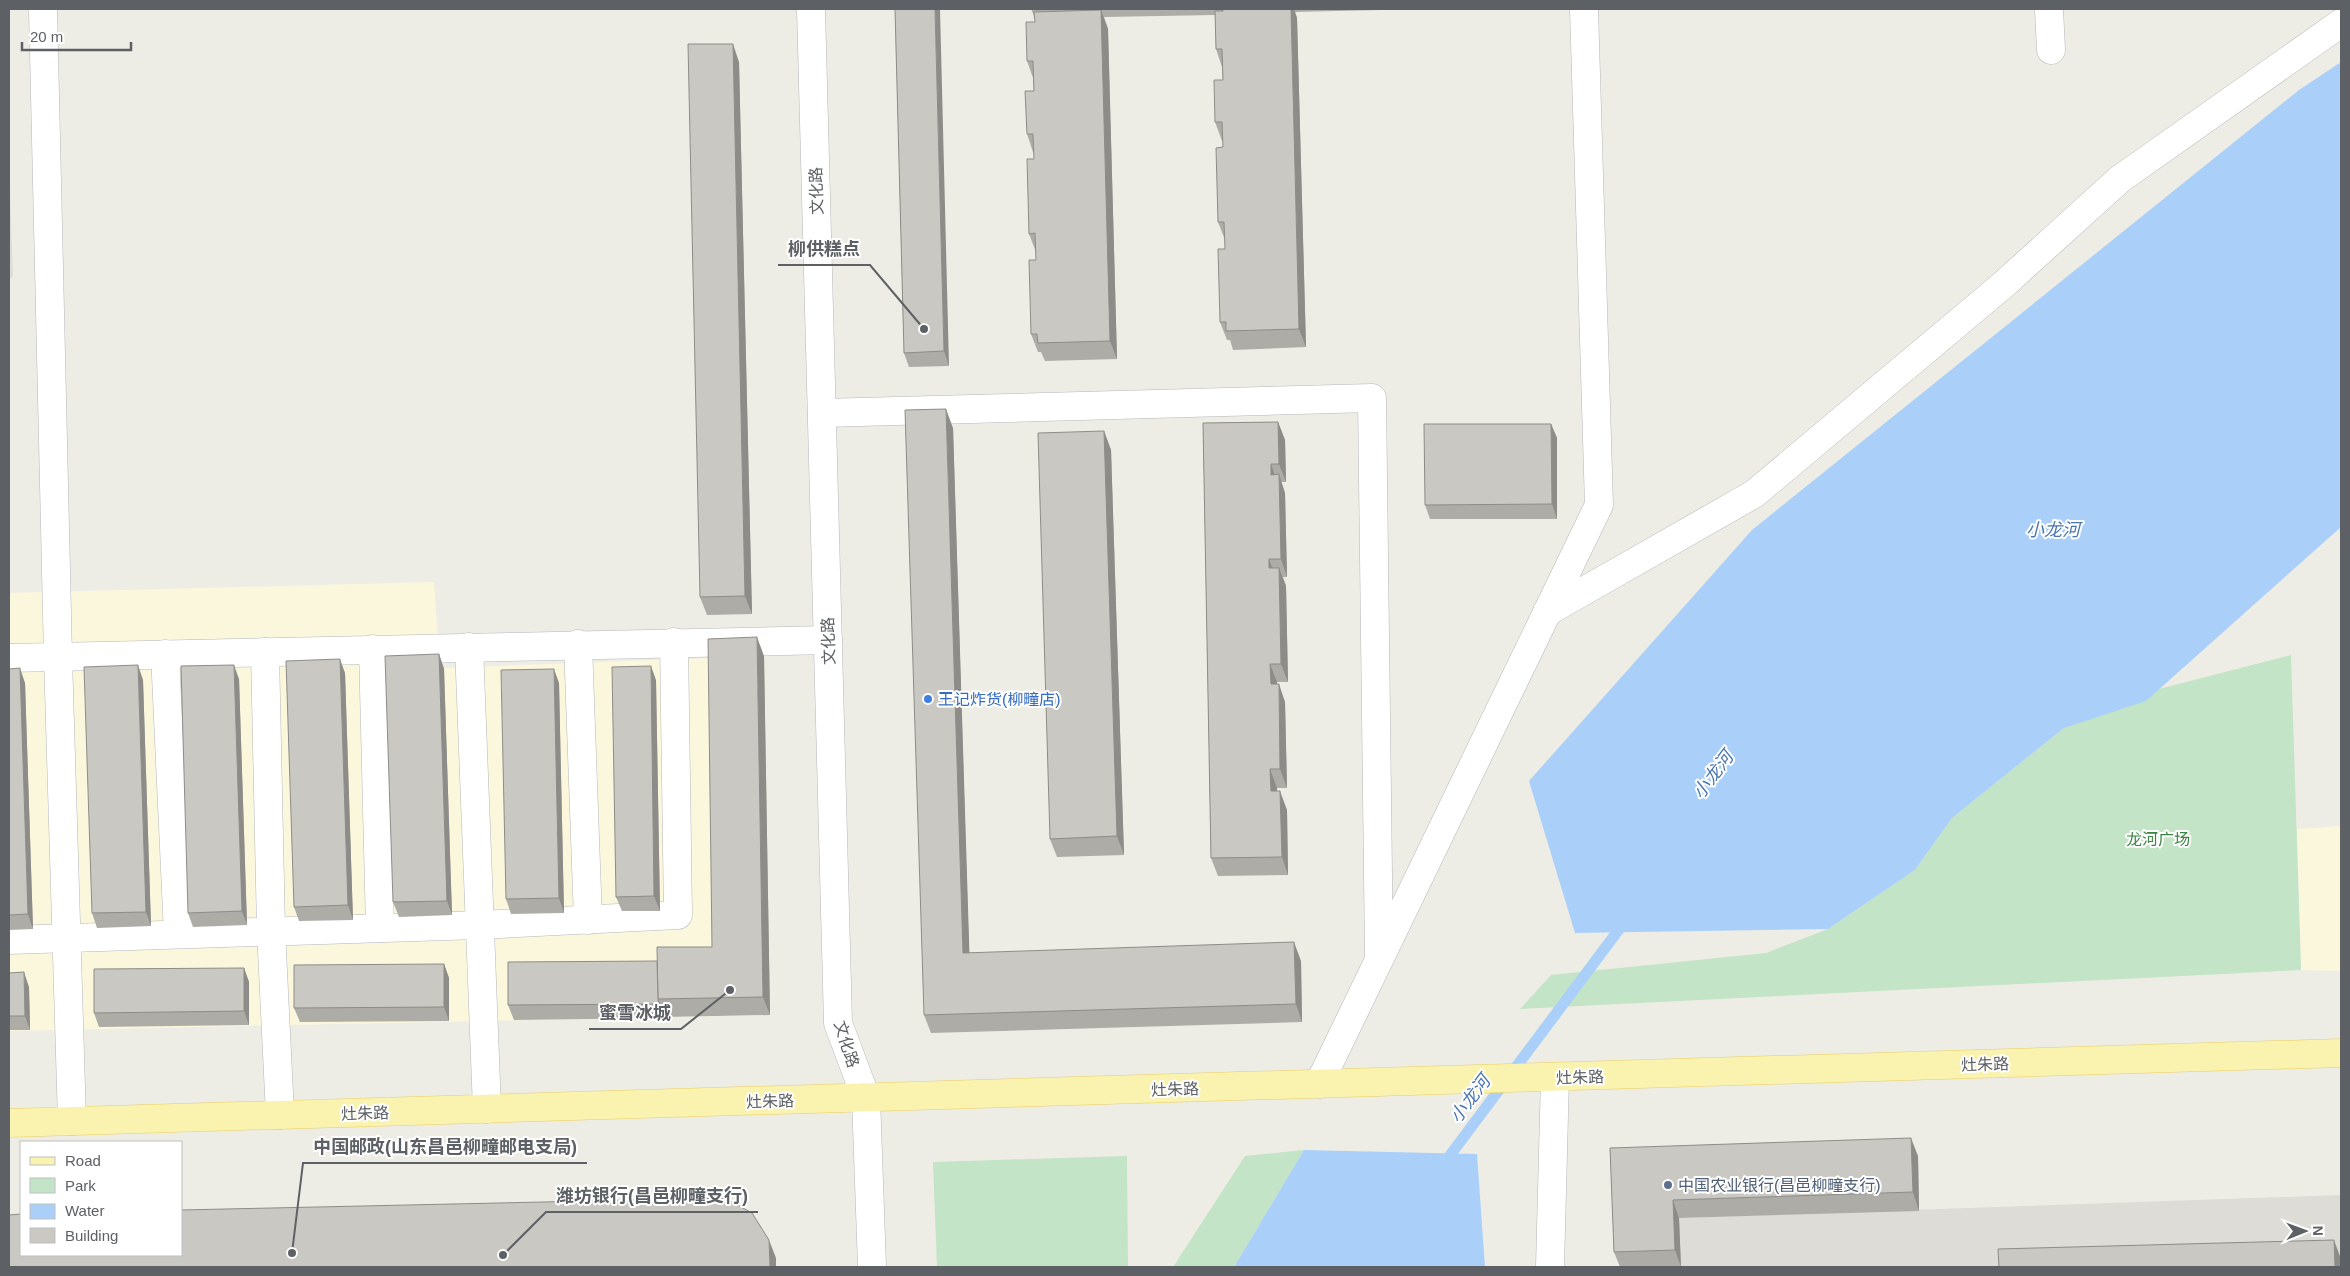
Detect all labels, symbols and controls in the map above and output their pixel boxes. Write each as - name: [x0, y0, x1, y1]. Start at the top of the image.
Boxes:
- scale bar: [22, 20, 131, 52]
- text: 20 m: [30, 28, 63, 45]
- street label: 文化路: [807, 167, 826, 215]
- callout: 柳供糕点: [778, 232, 870, 265]
- text: 柳供糕点: [788, 239, 860, 259]
- water label: 小龙河: [2026, 520, 2083, 540]
- street label: 文化路: [819, 617, 838, 665]
- place label: 王记炸货(柳疃店): [938, 691, 1061, 708]
- marker: 王记炸货(柳疃店): [922, 693, 934, 705]
- water label: 小龙河: [1689, 745, 1739, 803]
- park label: 龙河广场: [2126, 831, 2190, 848]
- callout: 蜜雪冰城: [589, 996, 681, 1029]
- text: 蜜雪冰城: [599, 1003, 671, 1023]
- street label: 文化路: [831, 1019, 862, 1070]
- street label: 灶朱路: [1961, 1055, 2009, 1074]
- street label: 灶朱路: [1556, 1068, 1604, 1087]
- water label: 小龙河: [1446, 1069, 1496, 1127]
- street label: 灶朱路: [1151, 1080, 1199, 1099]
- street label: 灶朱路: [746, 1092, 794, 1111]
- street label: 灶朱路: [341, 1104, 389, 1123]
- callout: 中国邮政(山东昌邑柳疃邮电支局): [303, 1130, 587, 1163]
- text: 中国邮政(山东昌邑柳疃邮电支局): [313, 1136, 577, 1157]
- legend: [20, 1141, 182, 1256]
- text: Road: [65, 1152, 101, 1169]
- text: Park: [65, 1177, 96, 1194]
- place label: 中国农业银行(昌邑柳疃支行): [1678, 1177, 1881, 1194]
- callout: 潍坊银行(昌邑柳疃支行): [546, 1179, 758, 1212]
- marker: 中国农业银行(昌邑柳疃支行): [1662, 1179, 1674, 1191]
- text: 潍坊银行(昌邑柳疃支行): [556, 1185, 748, 1206]
- text: Water: [65, 1202, 104, 1219]
- north arrow: [2280, 1206, 2330, 1256]
- text: N: [2310, 1226, 2326, 1236]
- text: Building: [65, 1227, 118, 1244]

